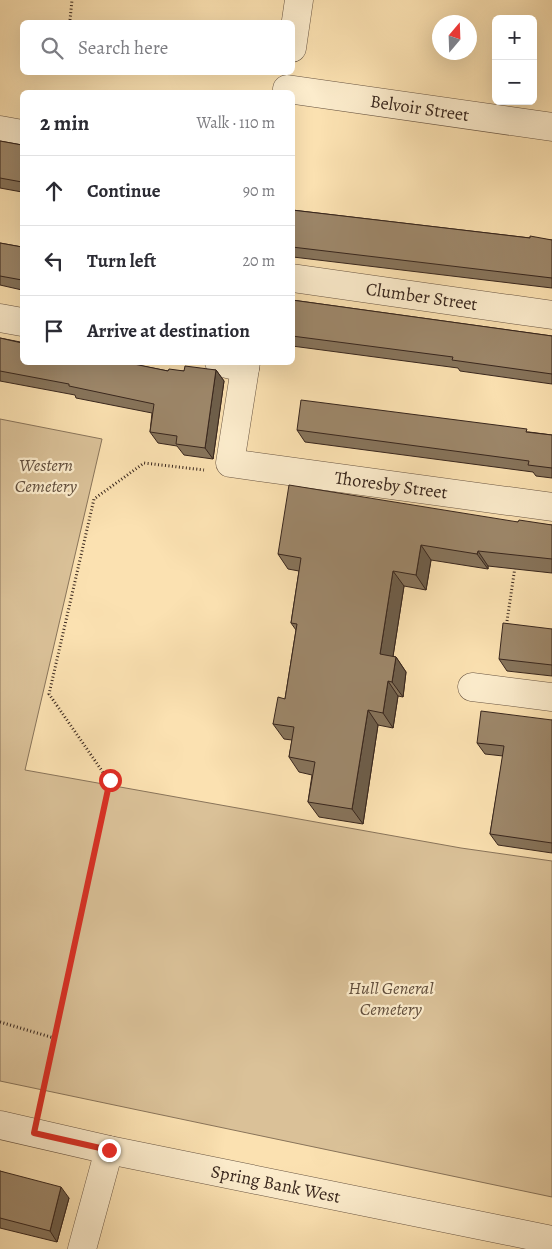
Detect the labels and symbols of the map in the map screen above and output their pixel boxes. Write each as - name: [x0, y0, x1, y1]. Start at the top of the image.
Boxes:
- north arrow: [432, 15, 477, 60]
- street label: Belvoir Street: [369, 89, 471, 127]
- street label: Clumber Street: [364, 277, 479, 316]
- park label: Western Cemetery: [15, 453, 77, 498]
- street label: Thoresby Street: [333, 465, 449, 505]
- route start: [99, 769, 122, 792]
- park label: Hull General Cemetery: [348, 976, 434, 1021]
- route end: [98, 1139, 121, 1162]
- street label: Spring Bank West: [209, 1159, 343, 1209]

